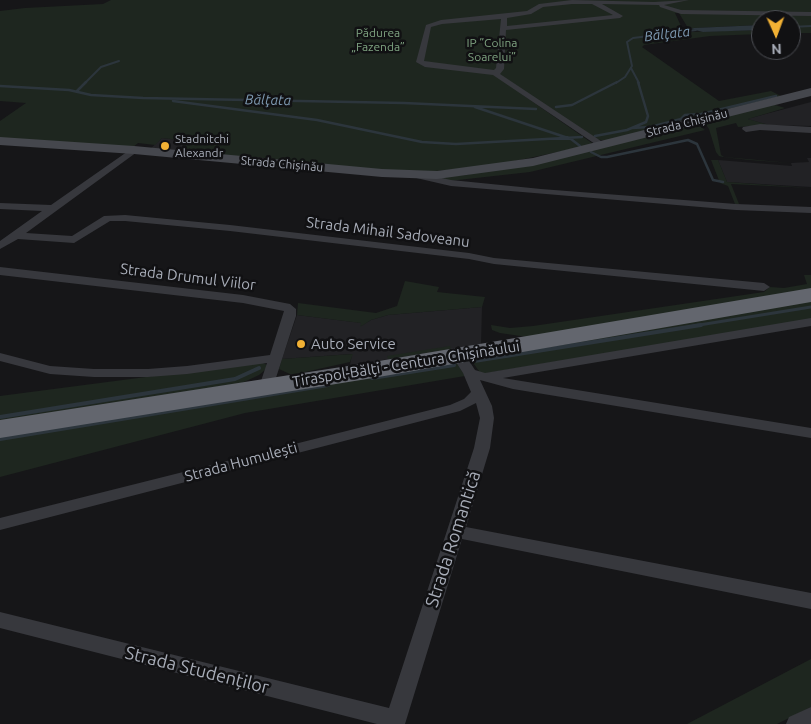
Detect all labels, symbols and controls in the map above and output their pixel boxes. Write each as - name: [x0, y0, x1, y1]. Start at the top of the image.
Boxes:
- north arrow: [751, 10, 801, 60]
- water label: Bălţata: [643, 23, 691, 45]
- park label: Pădurea „Fazenda”: [351, 26, 405, 54]
- park label: IP ”Colina Soarelui”: [467, 36, 517, 64]
- text: N: [771, 41, 782, 57]
- water label: Bălţata: [245, 91, 291, 109]
- street label: Strada Chișinău: [645, 106, 729, 140]
- place label: Stadnitchi Alexandr: [175, 132, 229, 160]
- marker: Stadnitchi Alexandr: [159, 140, 171, 152]
- street label: Strada Chișinău: [240, 153, 324, 175]
- street label: Strada Mihail Sadoveanu: [305, 213, 471, 251]
- street label: Strada Drumul Viilor: [119, 260, 257, 294]
- place label: Auto Service: [311, 335, 396, 353]
- street label: Tiraspol-Bălţi - Centura Chișinăului: [291, 337, 521, 391]
- marker: Auto Service: [295, 338, 307, 350]
- street label: Strada Humulești: [183, 438, 299, 486]
- street label: Strada Romantică: [421, 468, 485, 610]
- street label: Strada Studenților: [123, 642, 271, 698]

